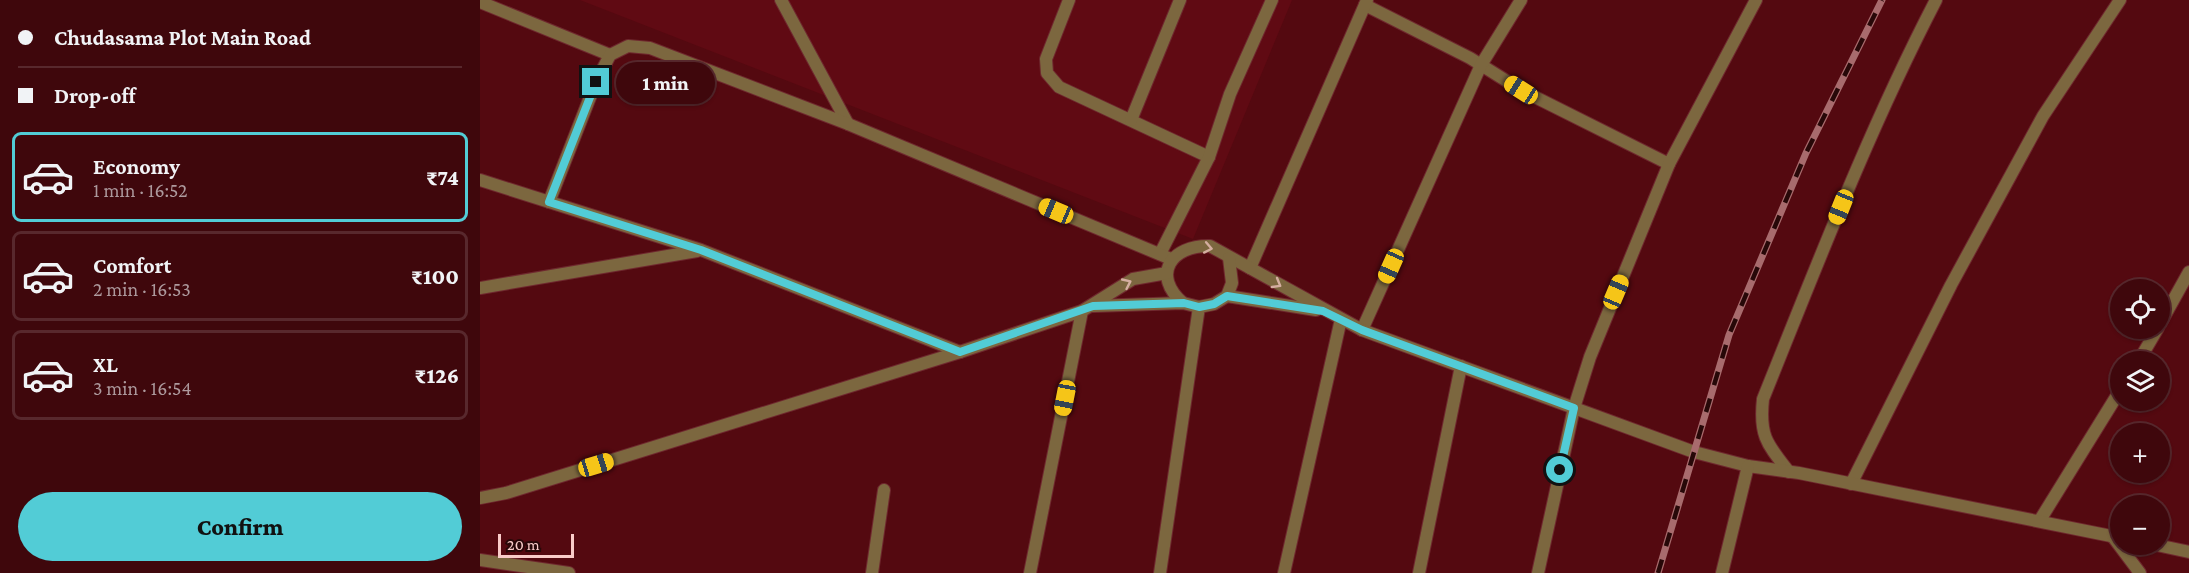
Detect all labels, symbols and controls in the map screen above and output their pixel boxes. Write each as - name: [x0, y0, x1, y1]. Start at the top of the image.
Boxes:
- text: Chudasama Plot Main Road: [54, 25, 311, 50]
- callout: 1 min: [617, 61, 716, 103]
- route end: [582, 68, 609, 95]
- text: 1 min: [642, 72, 689, 94]
- car: [1501, 73, 1541, 107]
- text: Drop-off: [54, 83, 136, 108]
- icon: car: [21, 150, 75, 204]
- text: Economy: [93, 154, 180, 179]
- text: ₹74: [426, 165, 459, 190]
- text: 1 min · 16:52: [93, 179, 188, 201]
- car: [1826, 187, 1856, 227]
- car: [1036, 196, 1076, 226]
- one-way arrow: [1203, 241, 1213, 254]
- car: [1375, 246, 1407, 286]
- icon: car: [21, 249, 75, 303]
- text: Comfort: [93, 253, 171, 278]
- text: ₹100: [411, 264, 459, 289]
- car: [1601, 272, 1631, 312]
- one-way arrow: [1270, 276, 1281, 288]
- text: 2 min · 16:53: [93, 278, 191, 300]
- one-way arrow: [1121, 278, 1132, 290]
- map controls: [2110, 279, 2170, 555]
- button: locate: [2110, 279, 2170, 339]
- icon: car: [21, 348, 75, 402]
- button: layers: [2110, 351, 2170, 411]
- text: XL: [93, 352, 118, 377]
- text: ₹126: [415, 363, 459, 388]
- text: 3 min · 16:54: [93, 377, 192, 399]
- car: [1053, 379, 1077, 417]
- button: +: [2110, 423, 2170, 483]
- car: [576, 451, 616, 479]
- route start: [1546, 456, 1573, 483]
- button: Confirm: [18, 492, 462, 561]
- button: −: [2110, 495, 2170, 555]
- scale bar: [498, 531, 574, 558]
- text: 20 m: [507, 536, 540, 553]

